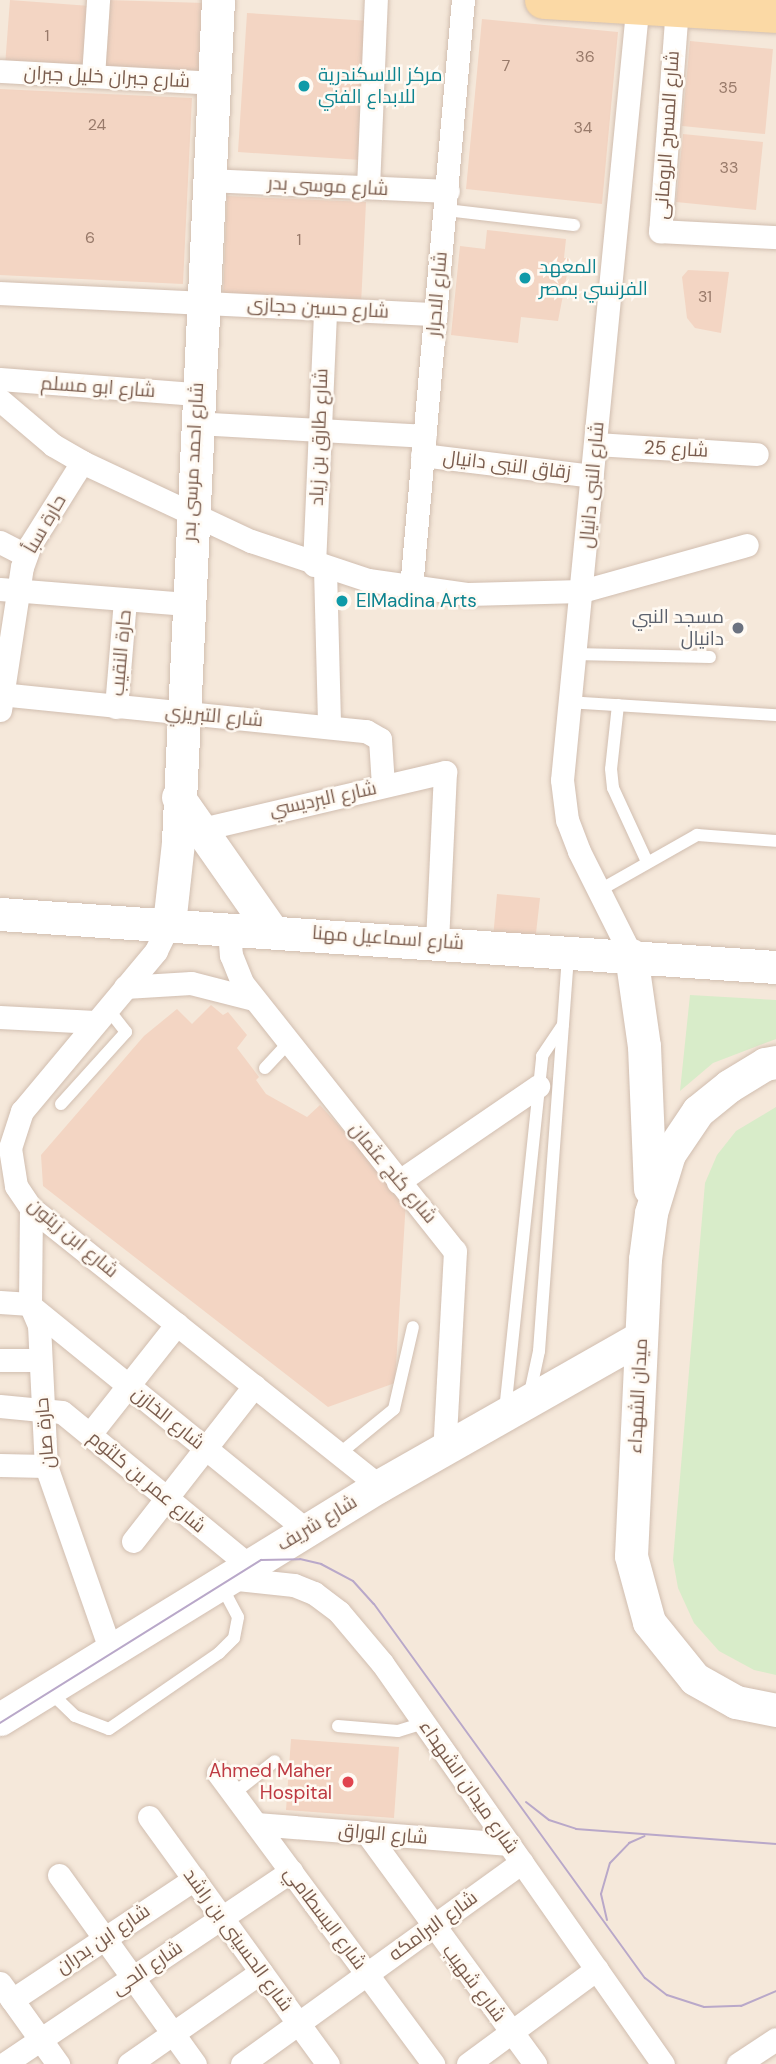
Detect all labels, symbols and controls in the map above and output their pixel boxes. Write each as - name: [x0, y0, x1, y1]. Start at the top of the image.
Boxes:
- house number: 1: [45, 26, 49, 46]
- house number: 36: [575, 47, 595, 67]
- street label: شارع المسرح الرومانى: [650, 50, 684, 220]
- house number: 7: [502, 56, 510, 76]
- street label: شارع جبران خليل جبران: [23, 61, 191, 93]
- place label: مركز الاسكندرية للابداع الفني: [318, 64, 442, 108]
- marker: مركز الاسكندرية للابداع الفني: [296, 78, 312, 94]
- house number: 35: [718, 78, 738, 98]
- house number: 24: [88, 115, 106, 135]
- house number: 34: [573, 118, 593, 138]
- house number: 33: [720, 158, 738, 178]
- street label: شارع موسى بدر: [267, 171, 389, 201]
- house number: 6: [85, 228, 95, 248]
- house number: 1: [297, 230, 301, 250]
- street label: شارع الاحرار: [422, 250, 452, 338]
- place label: المعهد الفرنسي بمصر: [539, 256, 648, 300]
- marker: المعهد الفرنسي بمصر: [517, 270, 533, 286]
- house number: 31: [698, 287, 712, 307]
- street label: شارع حسين حجازى: [246, 293, 390, 323]
- street label: شارع طارق بن زياد: [305, 368, 333, 506]
- street label: شارع ابو مسلم: [40, 372, 156, 402]
- street label: شارع احمد مرسى بدر: [177, 382, 209, 542]
- street label: شارع النبى دانيال: [575, 421, 609, 549]
- street label: شارع 25: [643, 436, 709, 462]
- street label: زقاق النبى دانيال: [442, 446, 572, 484]
- street label: حارة سبأ: [19, 491, 71, 557]
- place label: ElMadina Arts: [356, 590, 477, 612]
- marker: ElMadina Arts: [334, 593, 350, 609]
- place label: مسجد النبي دانيال: [632, 606, 724, 650]
- street label: حارة النقيب: [106, 609, 136, 697]
- marker: مسجد النبي دانيال: [730, 620, 746, 636]
- street label: شارع التبريزي: [164, 700, 264, 732]
- street label: شارع البرديسي: [267, 777, 379, 821]
- street label: شارع اسماعيل مهنا: [311, 921, 465, 955]
- street label: شارع كنج عثمان: [344, 1118, 442, 1228]
- street label: شارع ابن زيتون: [23, 1194, 123, 1282]
- street label: ميدان الشهداء: [624, 1338, 652, 1454]
- street label: شارع الخازن: [127, 1382, 209, 1454]
- street label: حارة صان: [31, 1397, 59, 1469]
- street label: شارع عمر بن كلثوم: [84, 1426, 210, 1538]
- street label: شارع شريف: [273, 1490, 361, 1556]
- street label: شارع ميدان الشهداء: [415, 1716, 523, 1858]
- place label: Ahmed Maher Hospital: [209, 1760, 332, 1804]
- marker: Ahmed Maher Hospital: [338, 1772, 358, 1792]
- street label: شارع الوراق: [337, 1819, 429, 1849]
- street label: شارع البسطامي: [279, 1862, 371, 1974]
- street label: شارع الحسينى بن راشد: [178, 1864, 298, 2016]
- street label: شارع البرامكه: [384, 1886, 482, 1966]
- street label: شارع ابن بدران: [52, 1899, 154, 1979]
- street label: شارع الحى: [107, 1936, 187, 2000]
- street label: شارع شهيب: [437, 1940, 511, 2026]

